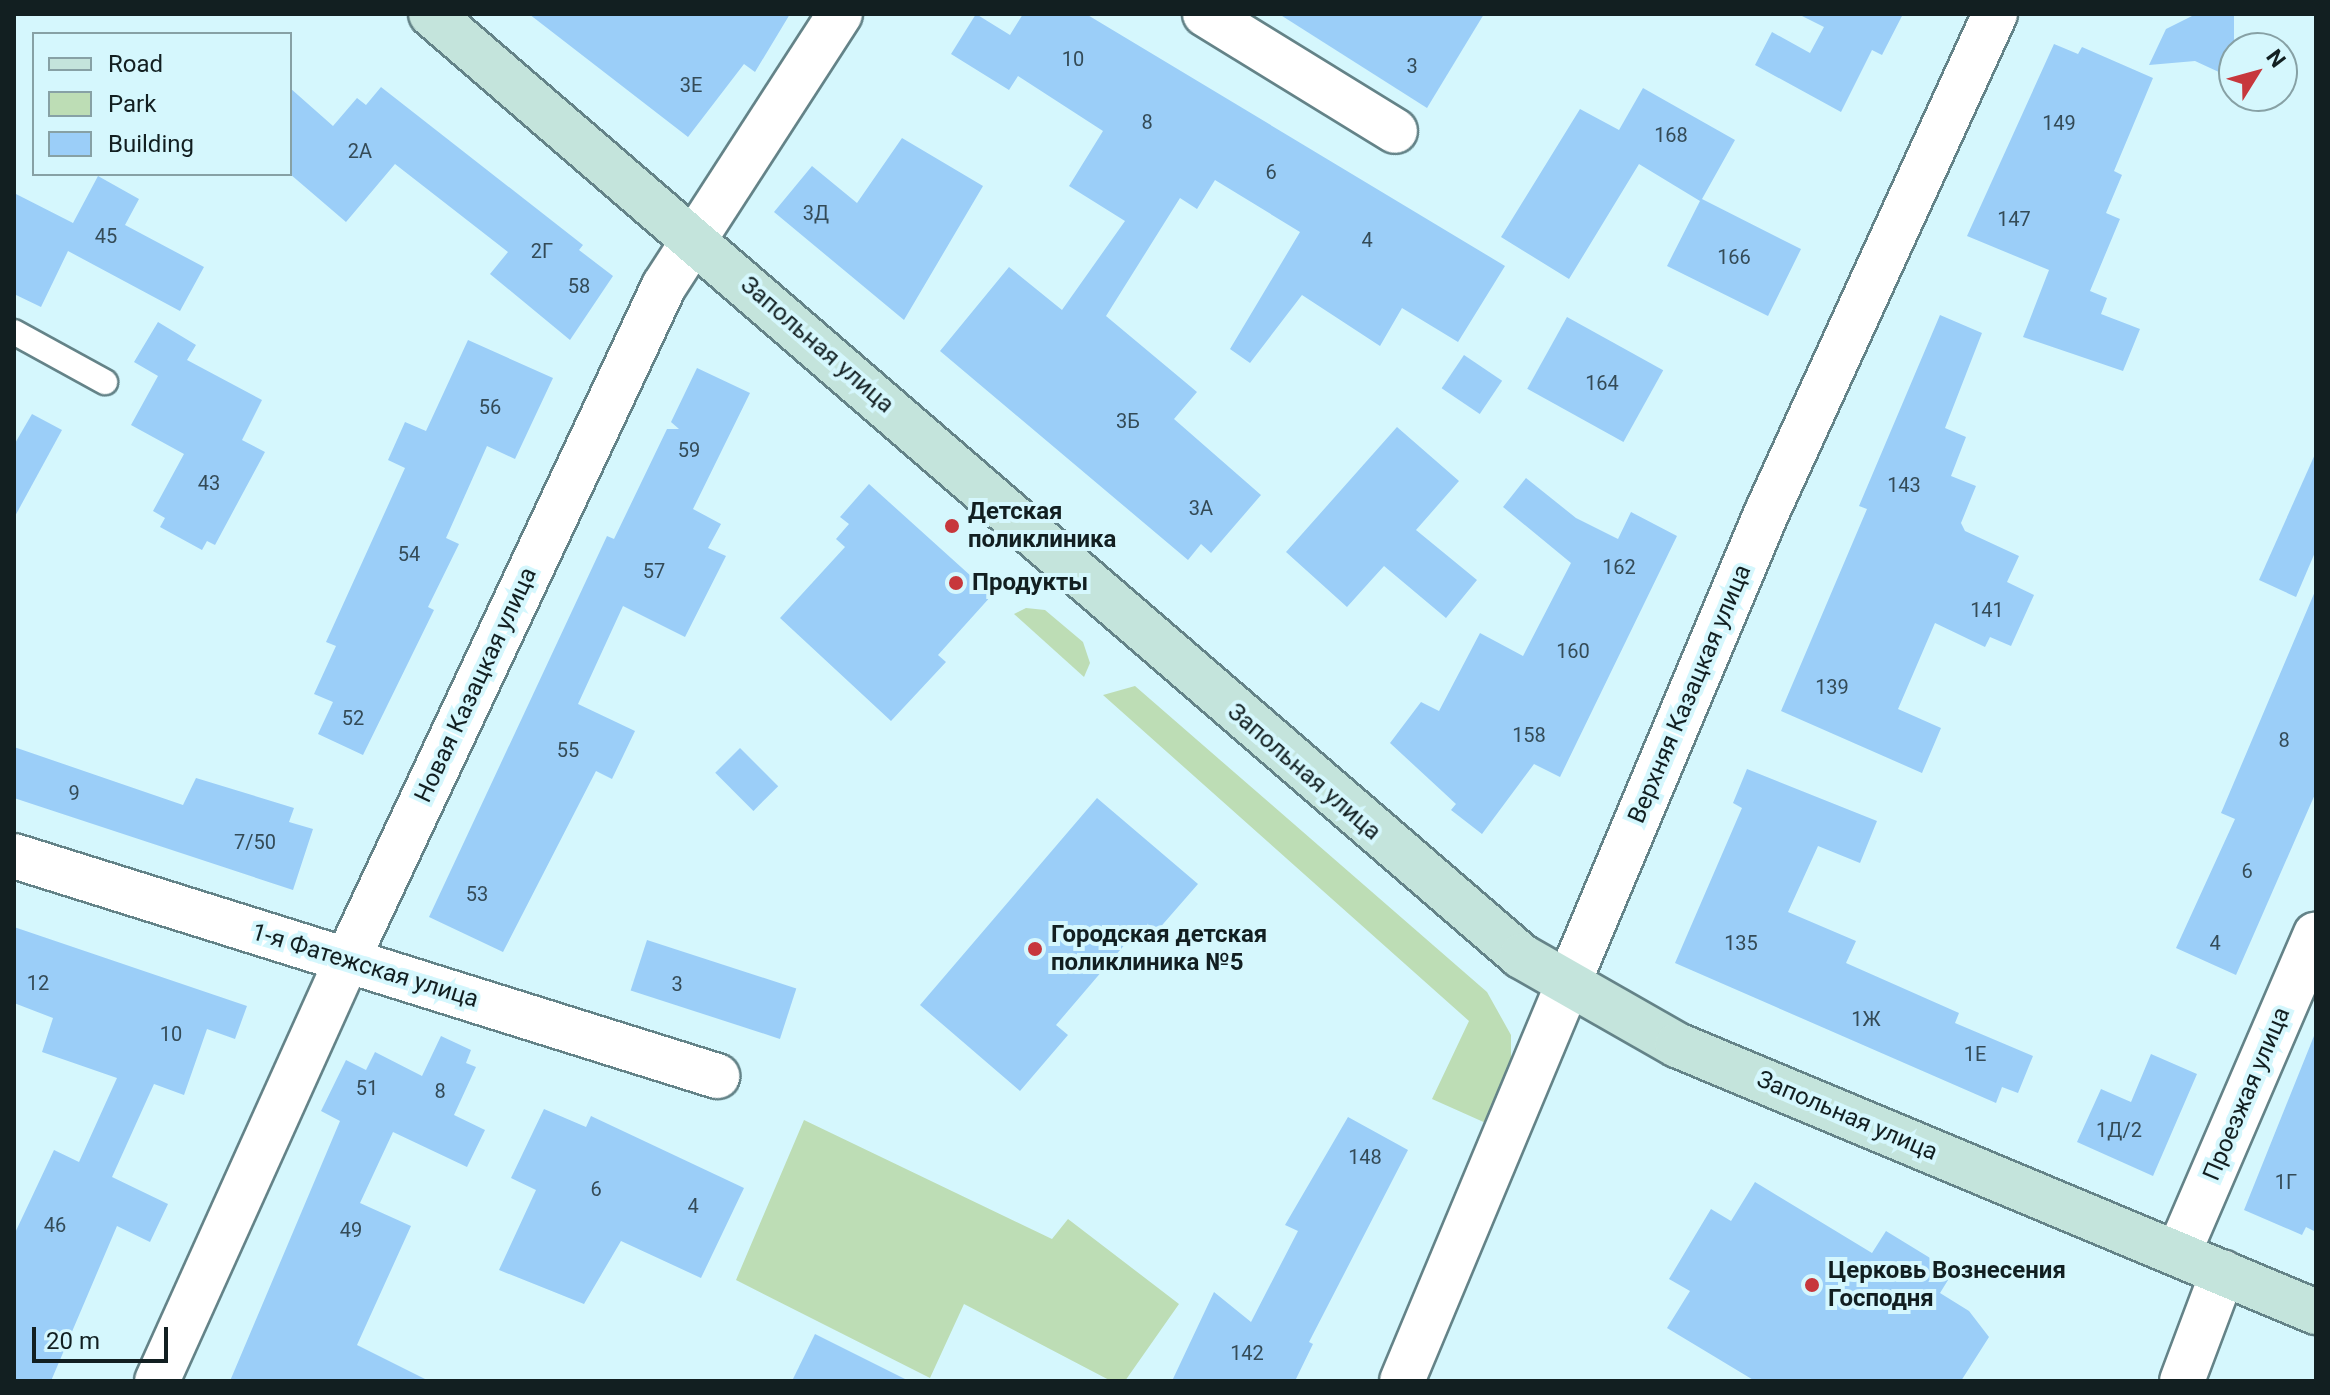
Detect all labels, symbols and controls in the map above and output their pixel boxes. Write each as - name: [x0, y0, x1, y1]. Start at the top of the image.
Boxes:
- legend: [32, 32, 292, 176]
- north arrow: [2218, 32, 2298, 112]
- text: N: [2261, 45, 2291, 72]
- house number: 10: [1062, 47, 1084, 71]
- text: Road: [108, 50, 163, 78]
- house number: 3: [1406, 54, 1418, 78]
- house number: 3Е: [680, 73, 702, 97]
- text: Park: [108, 90, 156, 118]
- house number: 8: [1141, 110, 1153, 134]
- house number: 149: [2042, 111, 2076, 135]
- house number: 168: [1654, 123, 1688, 147]
- text: Building: [108, 130, 194, 158]
- house number: 2А: [348, 139, 372, 163]
- house number: 6: [1265, 160, 1277, 184]
- house number: 3Д: [803, 201, 829, 225]
- house number: 147: [1997, 207, 2031, 231]
- house number: 45: [95, 224, 117, 248]
- house number: 4: [1361, 228, 1373, 252]
- house number: 2Г: [531, 239, 553, 263]
- house number: 166: [1717, 245, 1751, 269]
- street label: Запольная улица: [735, 271, 899, 419]
- house number: 58: [568, 274, 590, 298]
- house number: 164: [1585, 371, 1619, 395]
- house number: 56: [479, 395, 501, 419]
- house number: 3Б: [1116, 409, 1140, 433]
- house number: 59: [678, 438, 700, 462]
- house number: 43: [198, 471, 220, 495]
- house number: 143: [1887, 473, 1921, 497]
- house number: 3А: [1189, 496, 1213, 520]
- place label: Детская поликлиника: [968, 498, 1116, 554]
- marker: Детская поликлиника: [943, 517, 961, 535]
- house number: 54: [398, 542, 420, 566]
- house number: 162: [1602, 555, 1636, 579]
- house number: 57: [643, 559, 665, 583]
- street label: Верхняя Казацкая улица: [1622, 560, 1758, 828]
- street label: Новая Казацкая улица: [409, 563, 543, 807]
- place label: Продукты: [972, 569, 1088, 597]
- marker: Продукты: [947, 574, 965, 592]
- house number: 141: [1970, 598, 2004, 622]
- house number: 160: [1556, 639, 1590, 663]
- house number: 139: [1815, 675, 1849, 699]
- street label: Запольная улица: [1222, 698, 1386, 846]
- house number: 52: [342, 706, 364, 730]
- house number: 158: [1512, 723, 1546, 747]
- house number: 8: [2278, 728, 2290, 752]
- house number: 55: [557, 738, 579, 762]
- house number: 9: [68, 781, 80, 805]
- house number: 7/50: [234, 830, 276, 854]
- house number: 6: [2241, 859, 2253, 883]
- house number: 53: [466, 882, 488, 906]
- street label: 1-я Фатежская улица: [248, 918, 482, 1014]
- place label: Городская детская поликлиника №5: [1051, 921, 1267, 977]
- house number: 135: [1724, 931, 1758, 955]
- house number: 4: [2209, 931, 2221, 955]
- marker: Городская детская поликлиника №5: [1026, 940, 1044, 958]
- house number: 12: [27, 971, 49, 995]
- house number: 3: [671, 972, 683, 996]
- street label: Проезжая улица: [2197, 1003, 2297, 1185]
- house number: 1Ж: [1851, 1007, 1881, 1031]
- house number: 10: [160, 1022, 182, 1046]
- house number: 1Е: [1964, 1042, 1986, 1066]
- street label: Запольная улица: [1752, 1065, 1942, 1167]
- house number: 51: [356, 1076, 378, 1100]
- house number: 8: [434, 1079, 446, 1103]
- house number: 1Д/2: [2096, 1118, 2142, 1142]
- house number: 148: [1348, 1145, 1382, 1169]
- house number: 1Г: [2275, 1170, 2297, 1194]
- house number: 6: [590, 1177, 602, 1201]
- house number: 4: [687, 1194, 699, 1218]
- house number: 46: [44, 1213, 66, 1237]
- house number: 49: [340, 1218, 362, 1242]
- place label: Церковь Вознесения Господня: [1828, 1257, 2066, 1313]
- marker: Церковь Вознесения Господня: [1803, 1276, 1821, 1294]
- scale bar: [36, 1311, 172, 1361]
- text: 20 m: [46, 1327, 100, 1355]
- house number: 142: [1230, 1341, 1264, 1365]

